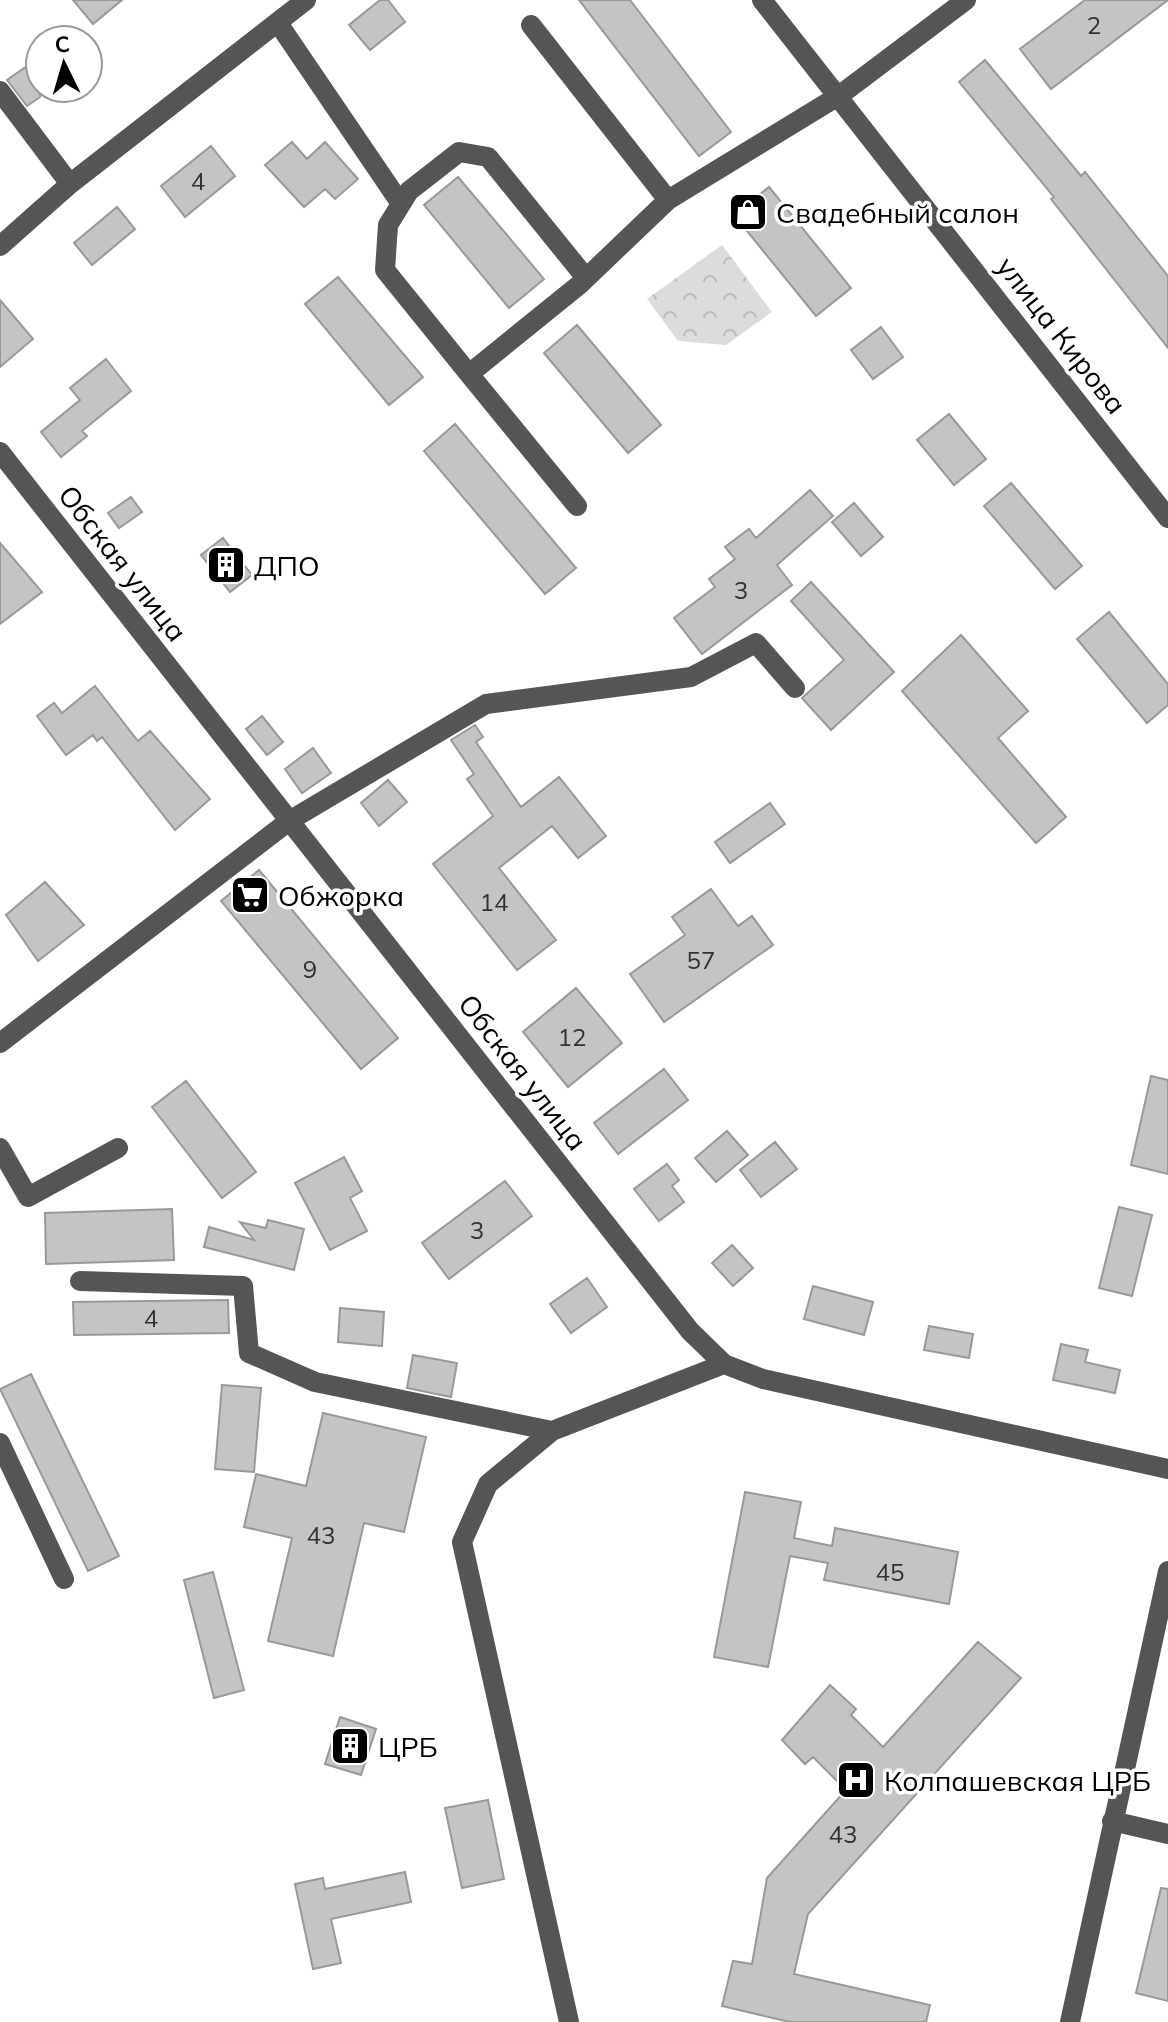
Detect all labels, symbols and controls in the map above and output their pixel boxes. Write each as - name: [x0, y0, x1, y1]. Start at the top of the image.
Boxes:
- house number: 2: [1087, 10, 1101, 40]
- north arrow: [24, 24, 104, 104]
- text: С: [54, 29, 71, 59]
- house number: 4: [191, 166, 205, 196]
- shop icon: Свадебный салон: [727, 191, 769, 233]
- place label: Свадебный салон: [776, 195, 1019, 230]
- street label: улица Кирова: [990, 249, 1134, 421]
- street label: Обская улица: [51, 478, 195, 648]
- building icon: ДПО: [205, 544, 247, 586]
- place label: ДПО: [254, 548, 320, 583]
- house number: 3: [734, 575, 748, 605]
- supermarket icon: Обжорка: [229, 874, 271, 916]
- place label: Обжорка: [278, 878, 404, 913]
- house number: 14: [480, 887, 508, 917]
- house number: 57: [687, 945, 715, 975]
- house number: 9: [303, 954, 317, 984]
- street label: Обская улица: [451, 987, 595, 1157]
- house number: 12: [558, 1022, 586, 1052]
- house number: 3: [470, 1215, 484, 1245]
- house number: 4: [144, 1303, 158, 1333]
- house number: 43: [307, 1520, 335, 1550]
- house number: 45: [876, 1557, 904, 1587]
- building icon: ЦРБ: [329, 1725, 371, 1767]
- place label: ЦРБ: [378, 1729, 438, 1764]
- hospital icon: Колпашевская ЦРБ: [835, 1759, 877, 1801]
- place label: Колпашевская ЦРБ: [884, 1763, 1151, 1798]
- house number: 43: [829, 1819, 857, 1849]

